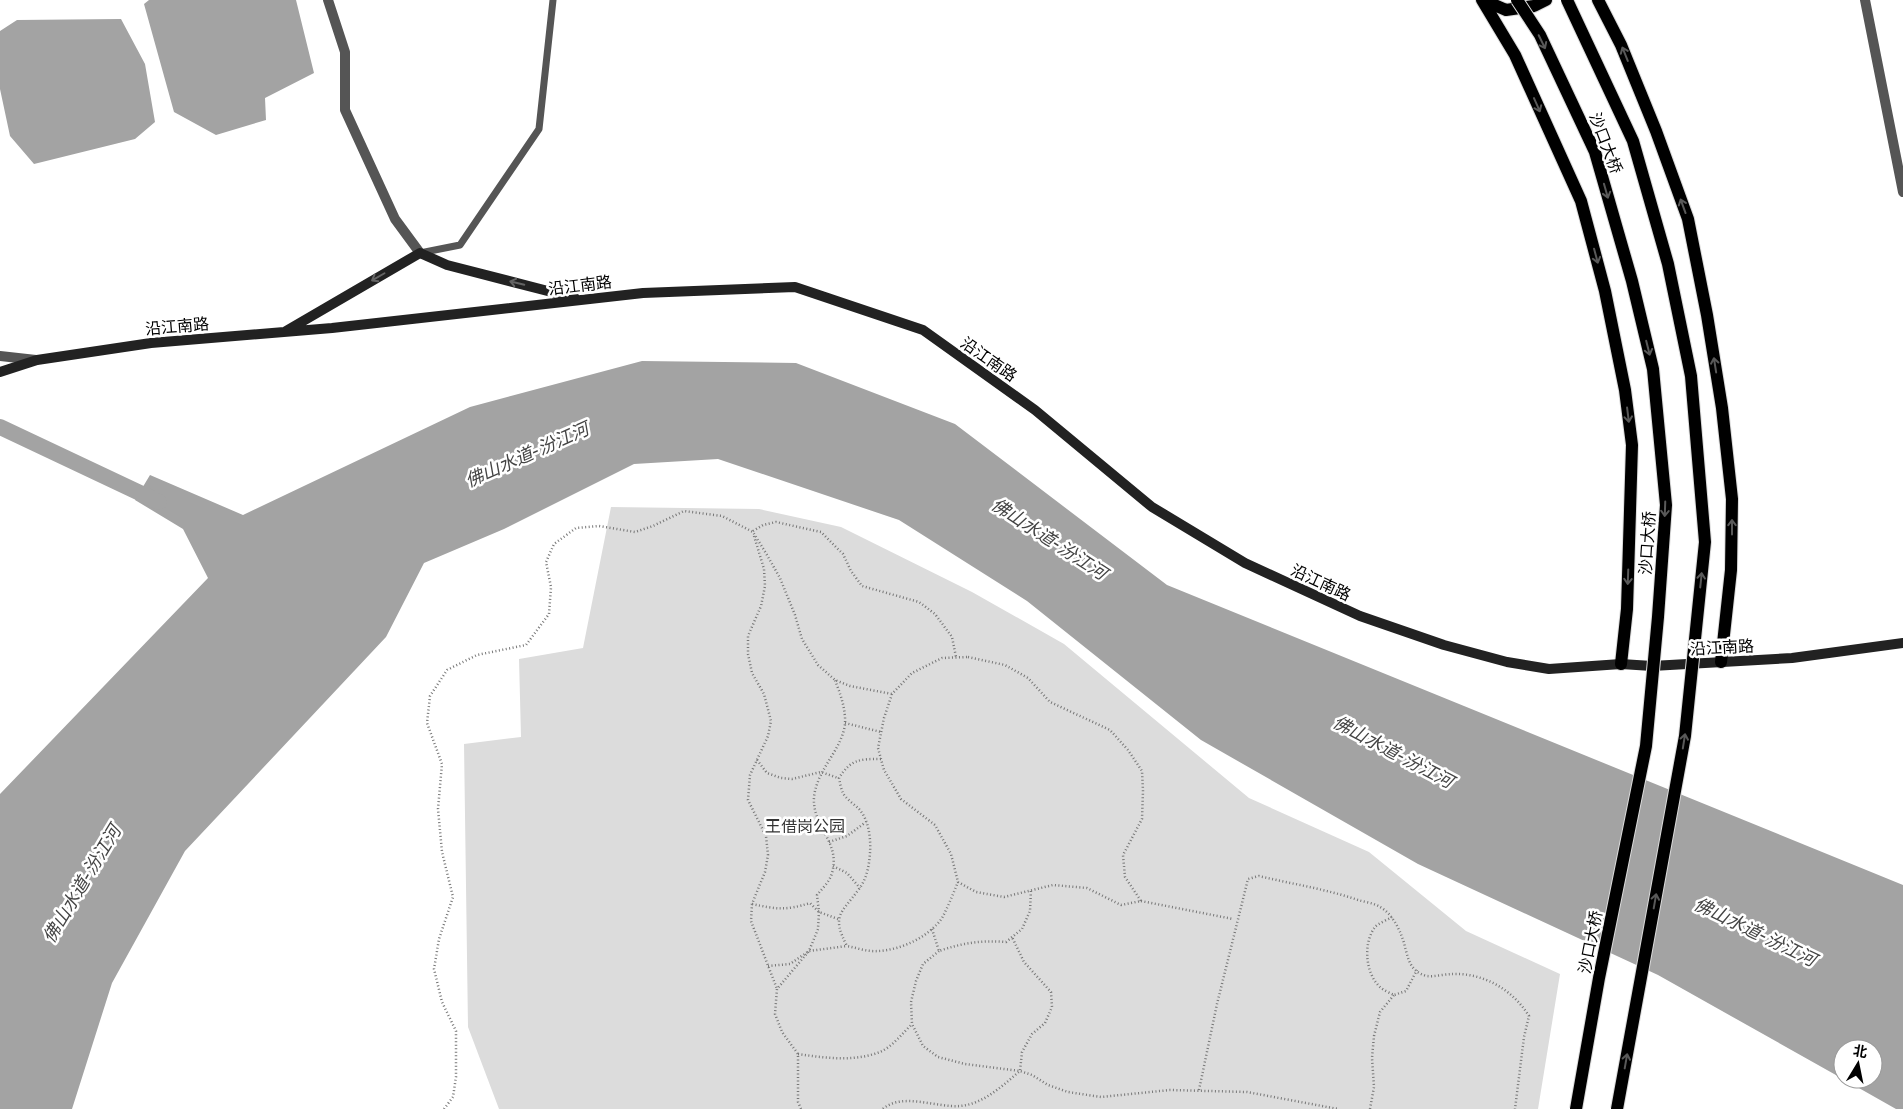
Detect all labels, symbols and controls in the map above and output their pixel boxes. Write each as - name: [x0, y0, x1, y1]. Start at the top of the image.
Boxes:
- one-way arrow: [1538, 34, 1548, 49]
- one-way arrow: [1620, 47, 1629, 62]
- one-way arrow: [1533, 97, 1543, 112]
- street label: 沙口大桥: [1585, 110, 1626, 176]
- one-way arrow: [1602, 182, 1612, 198]
- one-way arrow: [1678, 199, 1687, 214]
- one-way arrow: [1591, 248, 1601, 264]
- street label: 沿江南路: [547, 272, 613, 299]
- one-way arrow: [371, 273, 385, 283]
- one-way arrow: [509, 278, 525, 288]
- street label: 沿江南路: [144, 314, 210, 339]
- street label: 沿江南路: [957, 333, 1020, 386]
- one-way arrow: [1644, 339, 1653, 355]
- one-way arrow: [1710, 358, 1720, 374]
- one-way arrow: [1623, 407, 1633, 423]
- water label: 佛山水道-汾江河: [462, 417, 595, 492]
- water label: 佛山水道-汾江河: [987, 494, 1113, 586]
- one-way arrow: [1660, 500, 1670, 517]
- street label: 沙口大桥: [1636, 510, 1659, 576]
- one-way arrow: [1727, 519, 1736, 535]
- street label: 沿江南路: [1288, 560, 1354, 605]
- one-way arrow: [1624, 569, 1633, 585]
- one-way arrow: [1696, 572, 1706, 588]
- street label: 沿江南路: [1690, 636, 1754, 659]
- water label: 佛山水道-汾江河: [1329, 711, 1460, 794]
- one-way arrow: [1680, 734, 1690, 750]
- park label: 王借岗公园: [765, 817, 845, 836]
- water label: 佛山水道-汾江河: [38, 819, 127, 947]
- water label: 佛山水道-汾江河: [1690, 893, 1822, 972]
- one-way arrow: [1651, 894, 1660, 910]
- street label: 沙口大桥: [1575, 909, 1606, 975]
- north arrow: [1833, 1039, 1883, 1089]
- text: 北: [1852, 1041, 1869, 1061]
- one-way arrow: [1621, 1053, 1631, 1069]

